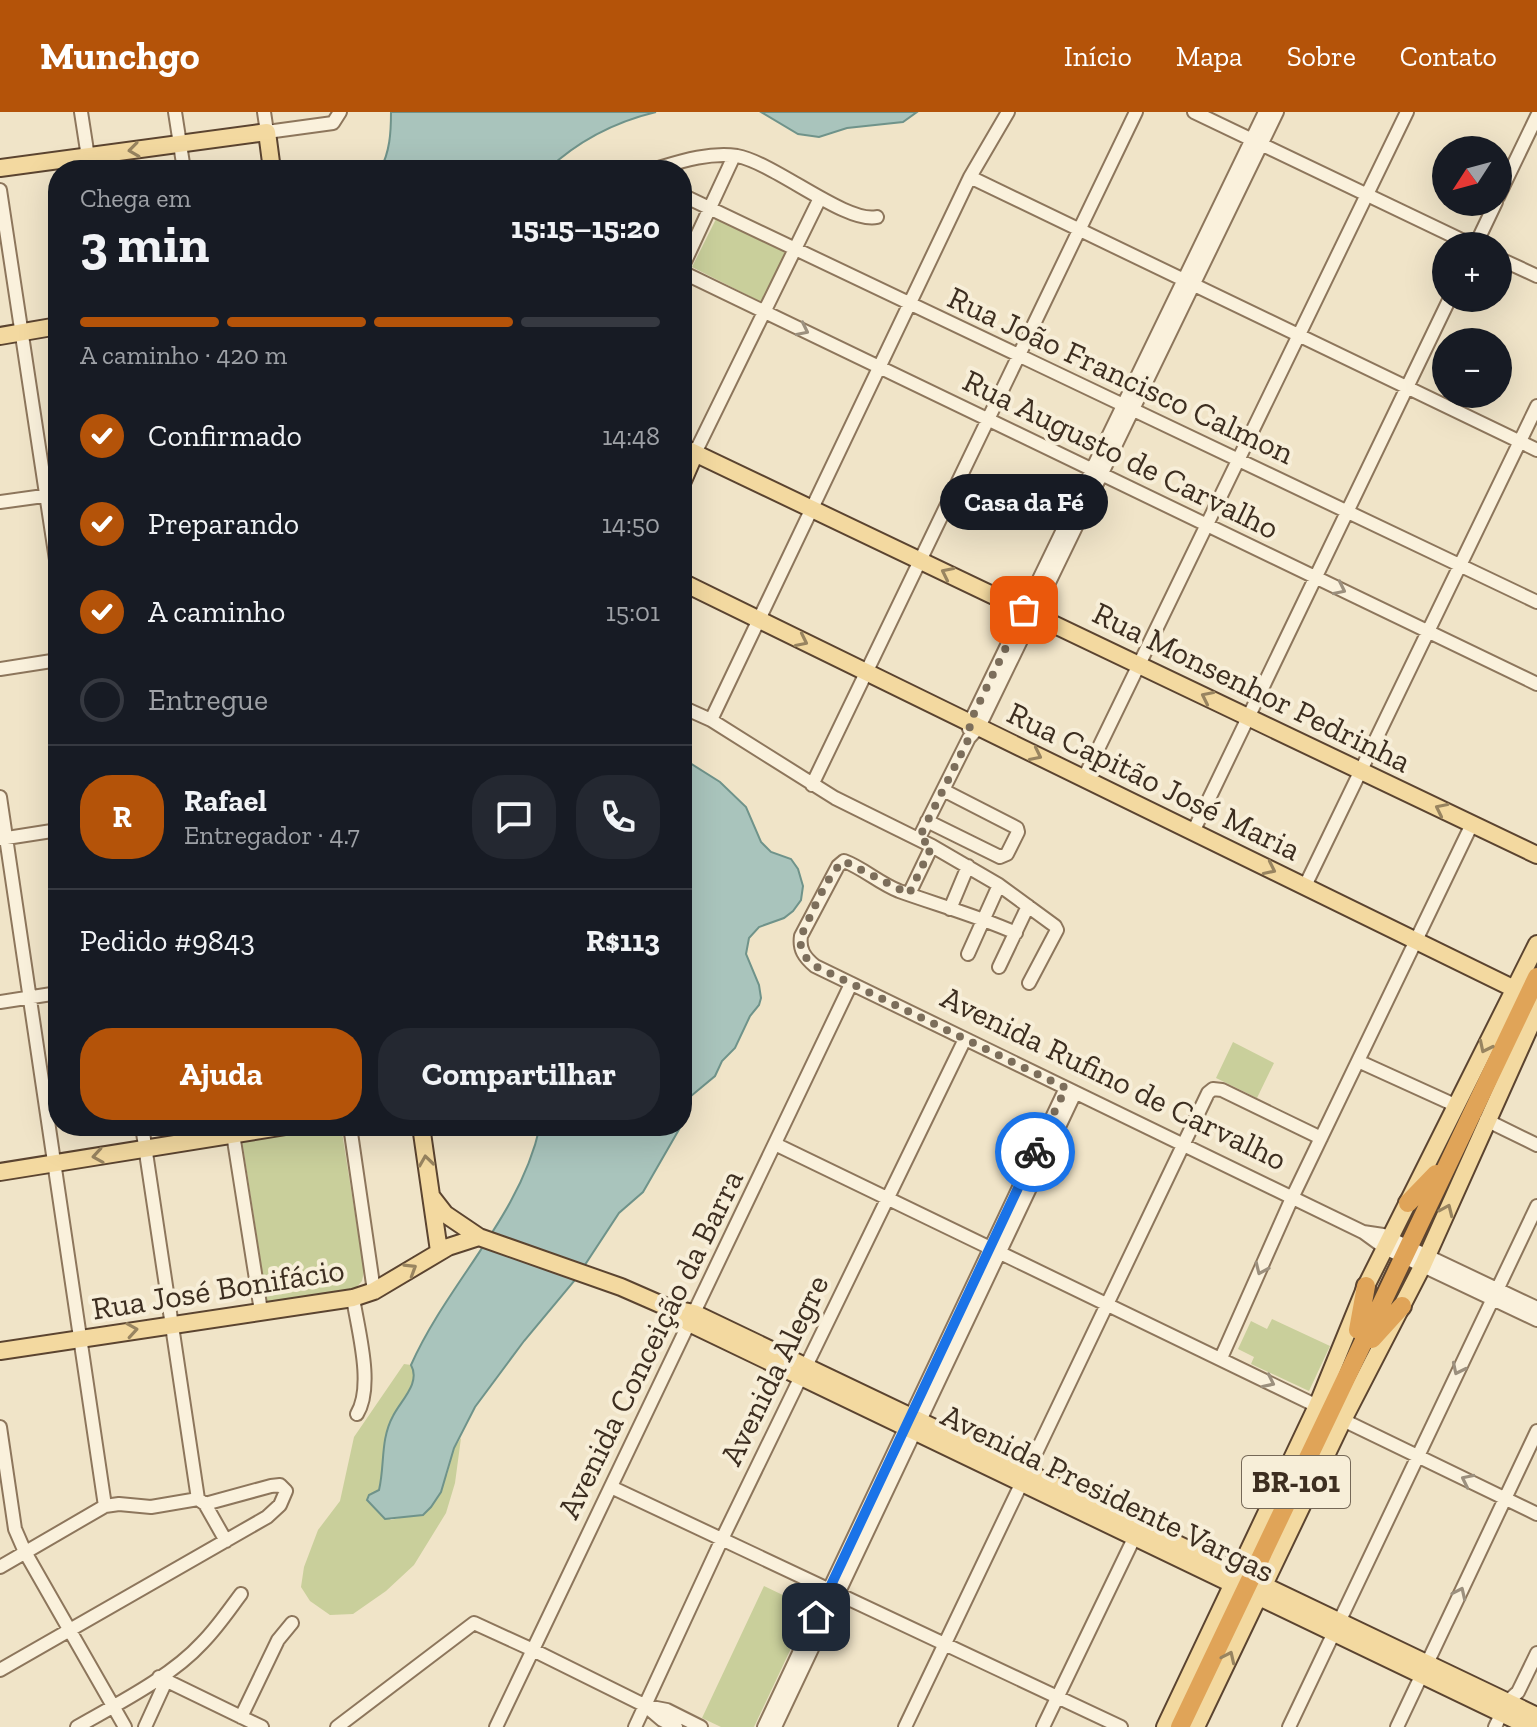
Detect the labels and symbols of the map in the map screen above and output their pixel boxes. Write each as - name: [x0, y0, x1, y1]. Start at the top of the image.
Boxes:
- north arrow: [1432, 136, 1512, 216]
- one-way arrow: [127, 141, 141, 158]
- street label: Rua João Francisco Calmon: [942, 278, 1301, 472]
- one-way arrow: [794, 320, 809, 336]
- street label: Rua Augusto de Carvalho: [957, 361, 1285, 547]
- callout: Casa da Fé: [940, 474, 1108, 530]
- one-way arrow: [940, 567, 955, 583]
- pin: [990, 576, 1058, 644]
- one-way arrow: [1331, 579, 1346, 595]
- street label: Rua Monsenhor Pedrinha: [1087, 593, 1417, 781]
- one-way arrow: [794, 631, 809, 646]
- one-way arrow: [1200, 691, 1215, 707]
- street label: Rua Capitão José Maria: [1001, 694, 1307, 868]
- one-way arrow: [1028, 745, 1042, 761]
- one-way arrow: [1435, 803, 1450, 819]
- one-way arrow: [1261, 859, 1276, 875]
- street label: Avenida Rufino de Carvalho: [935, 978, 1293, 1178]
- one-way arrow: [1480, 1039, 1495, 1054]
- courier: [995, 1112, 1075, 1192]
- one-way arrow: [92, 1147, 105, 1164]
- one-way arrow: [418, 1154, 435, 1168]
- street label: Avenida Conceição da Barra: [549, 1163, 751, 1525]
- one-way arrow: [1437, 1204, 1453, 1219]
- street label: Rua José Bonifácio: [89, 1250, 347, 1328]
- one-way arrow: [1254, 1261, 1270, 1275]
- one-way arrow: [402, 1263, 417, 1279]
- street label: Avenida Alegre: [712, 1269, 836, 1471]
- one-way arrow: [126, 1323, 139, 1340]
- one-way arrow: [1453, 1361, 1468, 1376]
- one-way arrow: [1261, 1372, 1275, 1388]
- street label: Avenida Presidente Vargas: [935, 1396, 1281, 1590]
- road number: BR-101: [1242, 1456, 1350, 1508]
- one-way arrow: [1460, 1474, 1475, 1490]
- pin: [782, 1583, 850, 1651]
- one-way arrow: [1450, 1587, 1466, 1601]
- one-way arrow: [1219, 1650, 1235, 1665]

